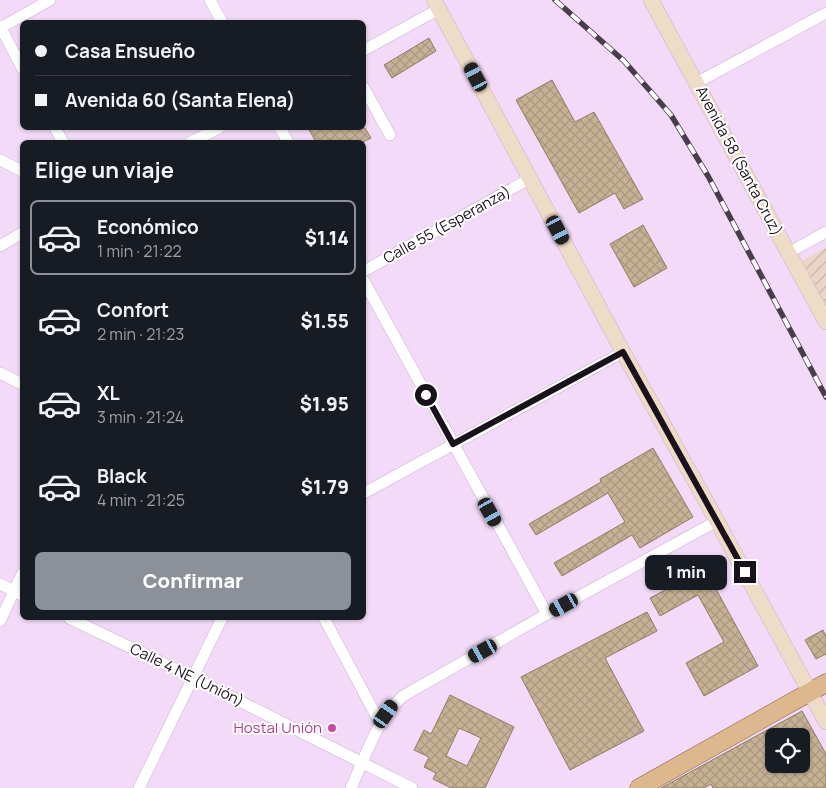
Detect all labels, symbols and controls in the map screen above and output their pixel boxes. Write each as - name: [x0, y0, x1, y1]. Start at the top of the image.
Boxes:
- text: Casa Ensueño: [65, 38, 195, 64]
- car: [462, 60, 489, 94]
- street label: Avenida 58 (Santa Cruz): [691, 82, 788, 239]
- text: Avenida 60 (Santa Elena): [65, 87, 295, 113]
- text: Elige un viaje: [35, 155, 174, 185]
- street label: Calle 55 (Esperanza): [379, 181, 514, 268]
- car: [544, 213, 571, 247]
- text: Económico: [97, 214, 199, 240]
- icon: car: [37, 215, 82, 260]
- text: $1.14: [305, 225, 349, 251]
- text: 1 min · 21:22: [97, 240, 182, 262]
- text: Confort: [97, 297, 169, 323]
- icon: car: [37, 298, 82, 343]
- text: $1.55: [300, 308, 349, 334]
- text: 2 min · 21:23: [97, 323, 184, 345]
- text: XL: [97, 380, 120, 406]
- icon: car: [37, 381, 82, 426]
- route start: [415, 384, 437, 406]
- text: $1.95: [300, 391, 349, 417]
- text: 3 min · 21:24: [97, 406, 184, 428]
- text: Black: [97, 463, 146, 489]
- icon: car: [37, 464, 82, 509]
- text: $1.79: [301, 474, 349, 500]
- text: 4 min · 21:25: [97, 489, 185, 511]
- car: [476, 495, 503, 529]
- button: Confirmar: [35, 552, 351, 610]
- callout: 1 min: [645, 554, 728, 590]
- text: 1 min: [666, 561, 706, 583]
- route end: [734, 561, 756, 583]
- car: [547, 591, 580, 619]
- car: [466, 637, 499, 665]
- street label: Calle 4 NE (Unión): [127, 638, 248, 711]
- car: [371, 697, 400, 731]
- place label: Hostal Unión: [233, 717, 322, 738]
- marker: Hostal Unión: [326, 722, 338, 734]
- map controls: [765, 728, 810, 773]
- button: locate: [765, 728, 810, 773]

